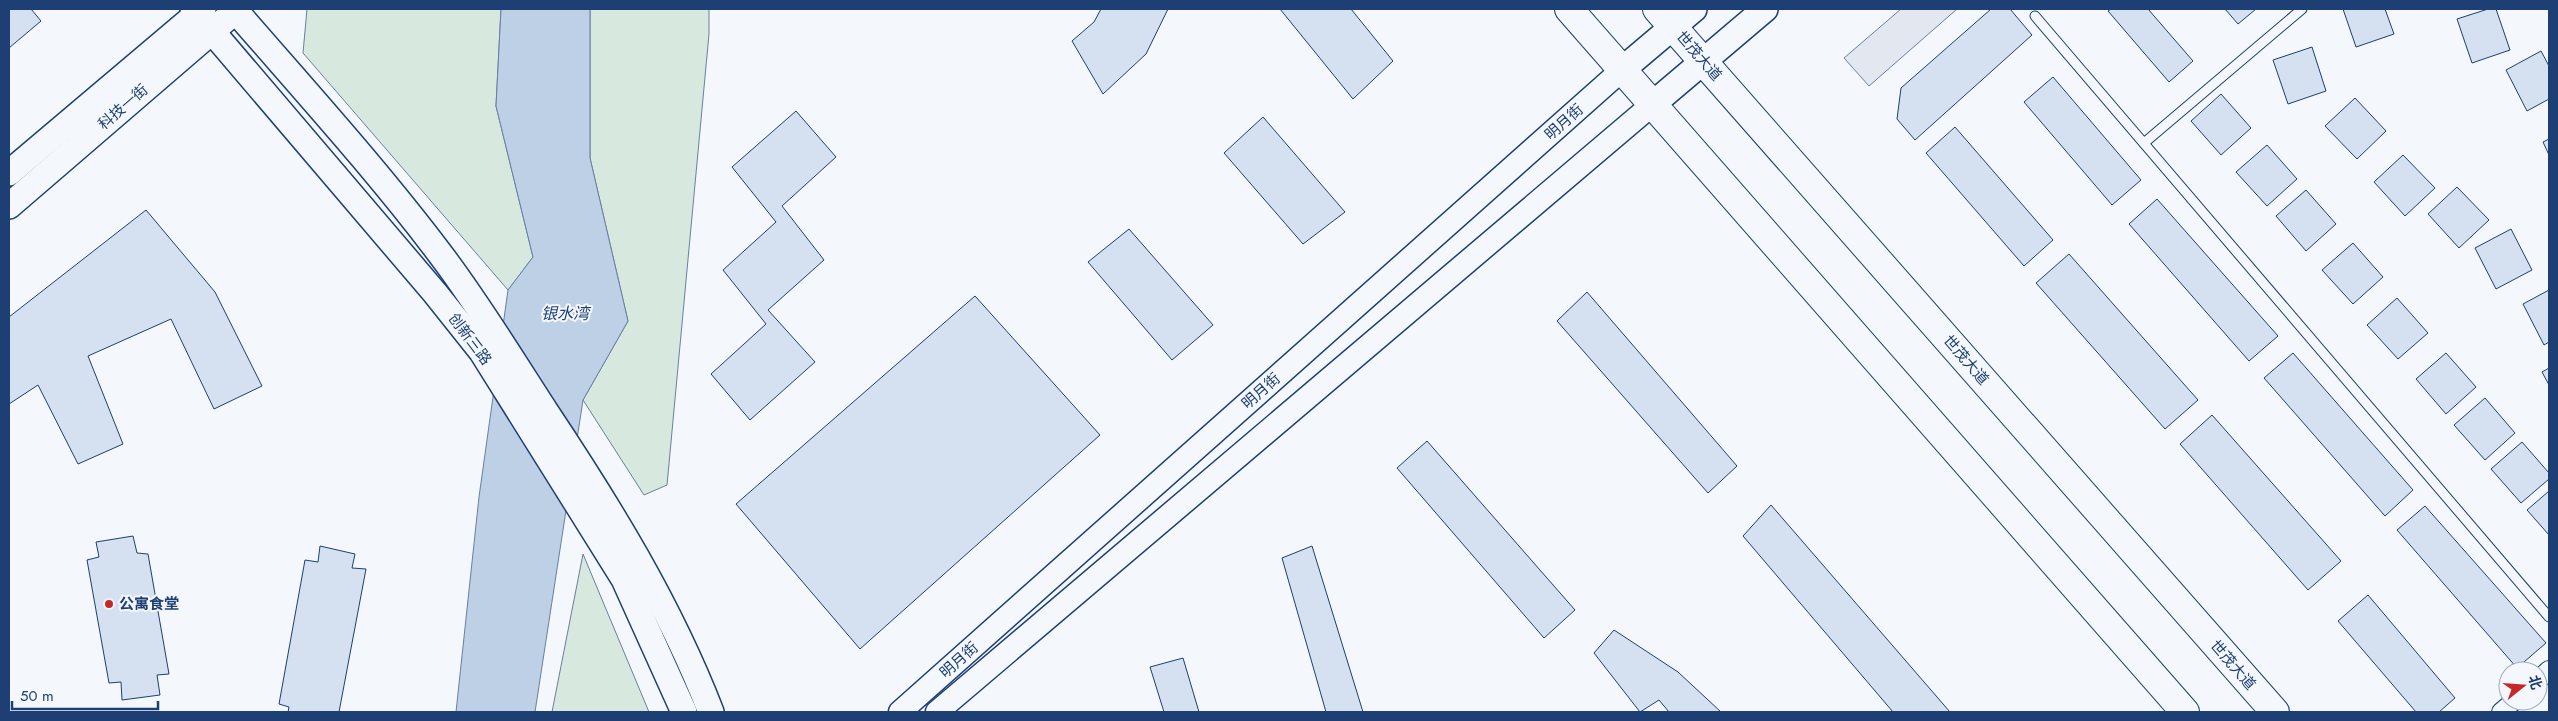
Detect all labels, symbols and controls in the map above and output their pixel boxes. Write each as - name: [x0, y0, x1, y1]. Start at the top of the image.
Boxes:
- street label: 世茂大道: [1671, 26, 1727, 86]
- street label: 科技一街: [93, 79, 153, 135]
- street label: 明月街: [1540, 99, 1588, 145]
- water label: 银水湾: [541, 302, 592, 325]
- street label: 创新三路: [443, 308, 497, 370]
- street label: 世茂大道: [1938, 330, 1994, 390]
- street label: 明月街: [1237, 368, 1285, 414]
- place label: 公寓食堂: [119, 593, 179, 615]
- marker: 公寓食堂: [103, 598, 115, 610]
- street label: 世茂大道: [2205, 635, 2261, 695]
- street label: 明月街: [935, 637, 983, 683]
- north arrow: [2498, 661, 2548, 711]
- text: 北: [2524, 673, 2547, 692]
- scale bar: [12, 678, 159, 710]
- text: 50 m: [20, 685, 54, 707]

